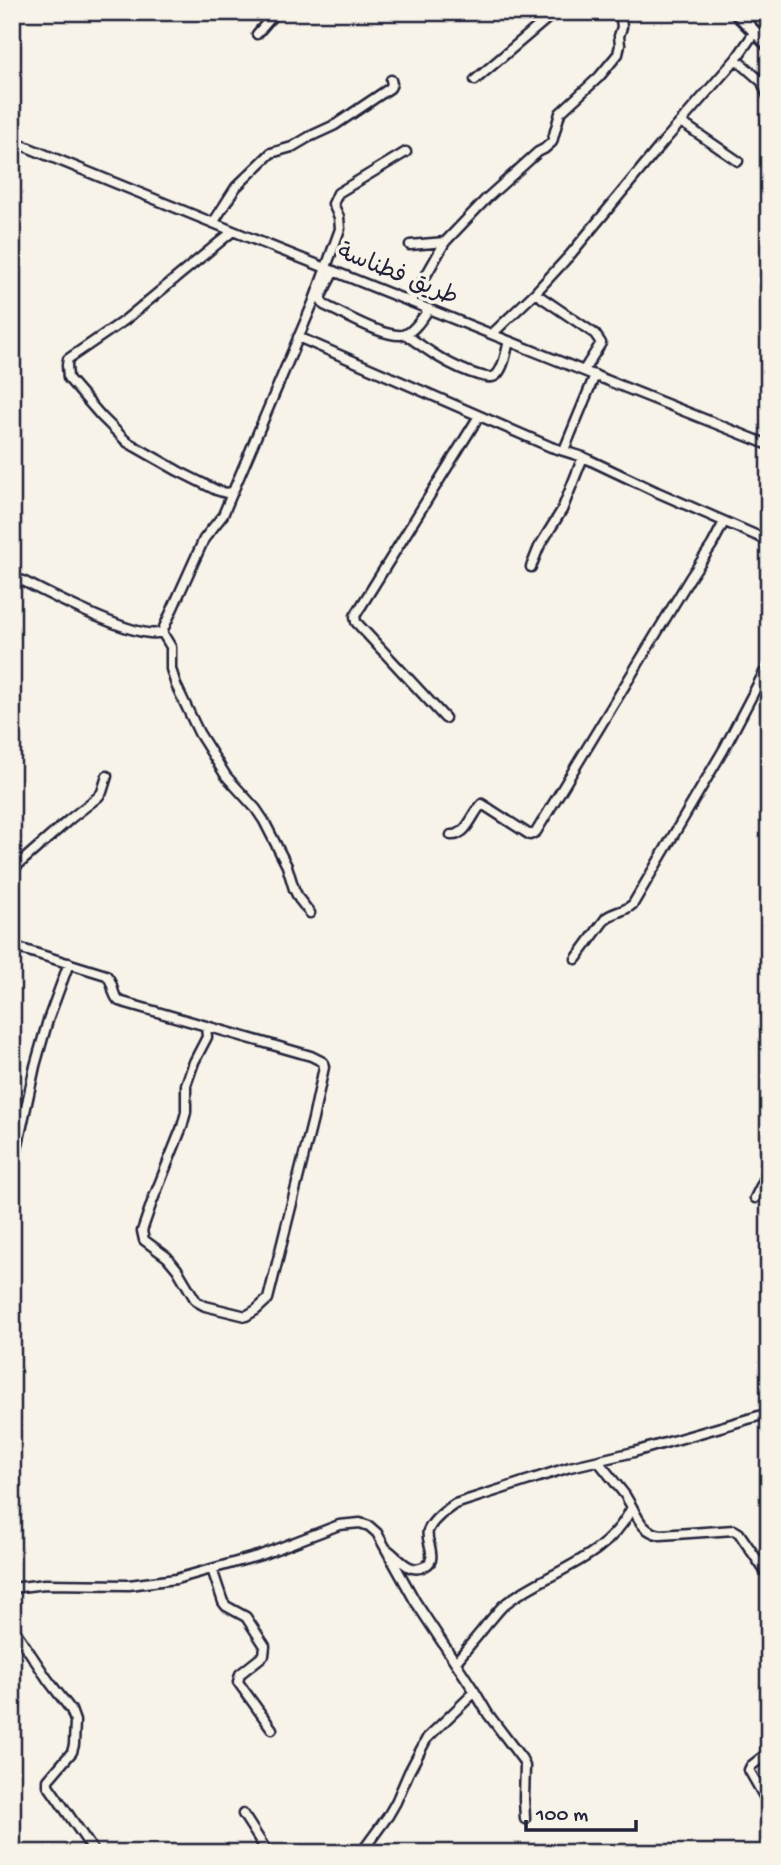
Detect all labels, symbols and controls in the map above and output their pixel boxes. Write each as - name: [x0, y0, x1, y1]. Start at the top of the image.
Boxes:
- street label: طريق فطناسة: [332, 239, 462, 313]
- scale bar: [526, 1788, 636, 1832]
- text: 100 m: [535, 1804, 588, 1829]

